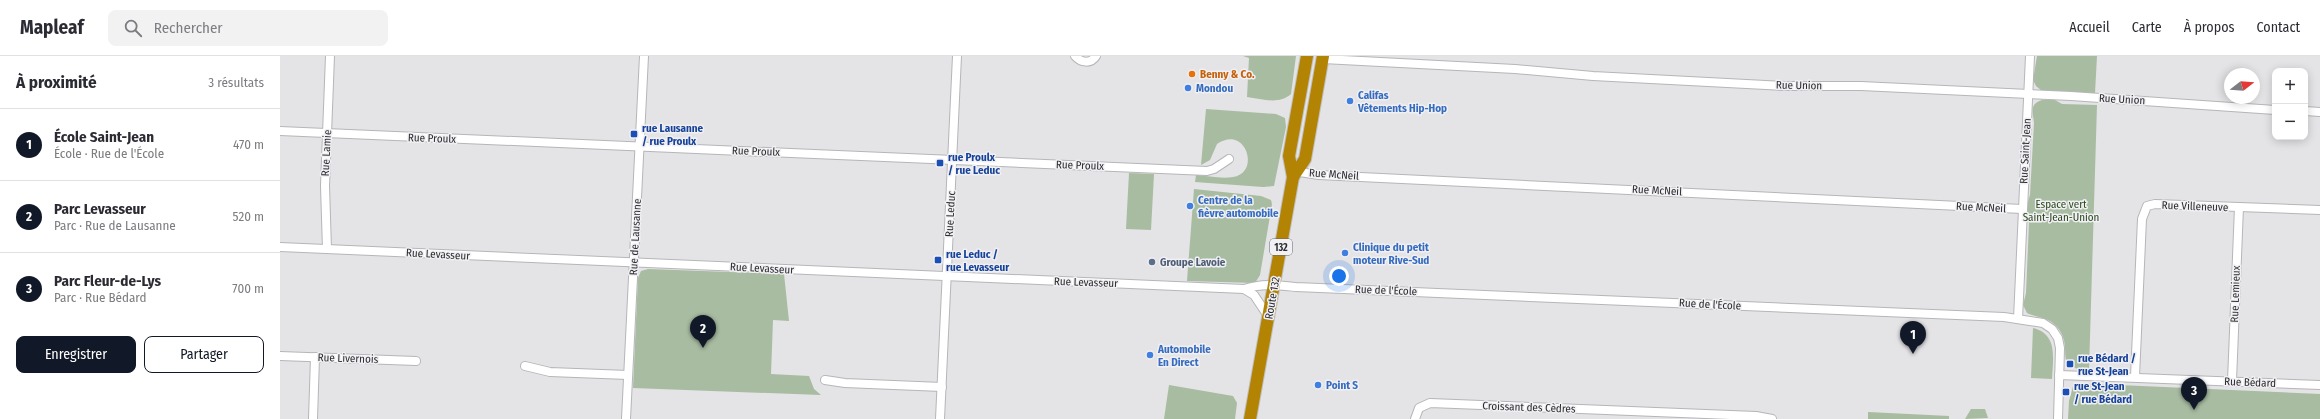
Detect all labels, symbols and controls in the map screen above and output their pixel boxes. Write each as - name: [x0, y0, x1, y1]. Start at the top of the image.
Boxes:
- search box: [108, 10, 388, 46]
- text: Mapleaf: [20, 16, 84, 39]
- icon: search: [122, 17, 144, 39]
- text: Rechercher: [154, 19, 223, 37]
- text: Accueil: [2069, 19, 2110, 36]
- text: Carte: [2132, 19, 2162, 36]
- text: À propos: [2184, 19, 2235, 36]
- text: Contact: [2257, 19, 2300, 36]
- place label: Benny & Co.: [1200, 68, 1255, 81]
- north arrow: [2224, 68, 2260, 104]
- map controls: [2272, 68, 2308, 140]
- button: +: [2272, 68, 2308, 104]
- marker: Benny & Co.: [1187, 69, 1197, 79]
- text: À proximité: [16, 72, 97, 93]
- text: 3 résultats: [208, 75, 264, 90]
- street label: Rue Union: [1776, 79, 1822, 92]
- place label: Mondou: [1196, 82, 1233, 95]
- marker: Mondou: [1183, 83, 1193, 93]
- place label: Califas Vêtements Hip-Hop: [1357, 89, 1447, 115]
- street label: Rue Union: [2098, 92, 2145, 107]
- marker: Califas Vêtements Hip-Hop: [1345, 96, 1355, 106]
- button: −: [2272, 104, 2308, 140]
- street label: Rue Saint-Jean: [2017, 118, 2034, 184]
- place label: rue Lausanne / rue Proulx: [642, 122, 704, 148]
- text: École Saint-Jean: [54, 128, 154, 146]
- street label: Rue Lamie: [319, 129, 334, 177]
- marker: rue Lausanne / rue Proulx: [629, 129, 639, 139]
- street label: Rue Proulx: [408, 131, 456, 146]
- text: 1: [26, 137, 32, 152]
- text: 470 m: [233, 137, 264, 152]
- street label: Rue Proulx: [732, 144, 780, 159]
- text: École · Rue de l'École: [54, 146, 164, 161]
- place label: rue Proulx / rue Leduc: [948, 151, 1000, 177]
- marker: rue Proulx / rue Leduc: [935, 158, 945, 168]
- street label: Rue Proulx: [1056, 158, 1104, 173]
- street label: Rue McNeil: [1309, 166, 1359, 183]
- street label: Rue McNeil: [1632, 183, 1682, 198]
- street label: Rue Leduc: [943, 190, 958, 237]
- place label: Centre de la fièvre automobile: [1198, 194, 1279, 220]
- street label: Rue de Lausanne: [627, 198, 644, 276]
- park label: Espace vert Saint-Jean-Union: [2023, 198, 2099, 224]
- street label: Rue Villeneuve: [2161, 199, 2228, 214]
- text: Parc Levasseur: [54, 200, 146, 218]
- street label: Rue McNeil: [1956, 200, 2006, 215]
- marker: Centre de la fièvre automobile: [1185, 201, 1195, 211]
- text: 2: [26, 209, 32, 224]
- text: 520 m: [233, 209, 264, 224]
- text: Parc · Rue de Lausanne: [54, 218, 176, 233]
- road number: 132: [1270, 239, 1292, 255]
- place label: Clinique du petit moteur Rive-Sud: [1353, 241, 1429, 267]
- street label: Rue Levasseur: [406, 246, 471, 263]
- place label: rue Leduc / rue Levasseur: [946, 248, 1010, 274]
- marker: Clinique du petit moteur Rive-Sud: [1340, 248, 1350, 258]
- marker: rue Leduc / rue Levasseur: [933, 255, 943, 265]
- place label: Groupe Lavoie: [1160, 256, 1226, 269]
- marker: Groupe Lavoie: [1147, 257, 1157, 267]
- street label: Rue Levasseur: [730, 260, 795, 277]
- street label: Rue Lemieux: [2228, 265, 2243, 323]
- your location: [1329, 266, 1349, 286]
- text: Parc Fleur-de-Lys: [54, 272, 161, 290]
- street label: Rue Levasseur: [1054, 275, 1118, 290]
- street label: Route 132: [1262, 276, 1283, 320]
- text: 3: [26, 281, 32, 296]
- text: 700 m: [232, 281, 264, 296]
- street label: Rue de l'École: [1355, 282, 1417, 298]
- text: Parc · Rue Bédard: [54, 290, 146, 305]
- street label: Rue de l'École: [1679, 295, 1741, 313]
- pin: 2: [690, 315, 716, 348]
- pin: 1: [1900, 321, 1926, 354]
- button: Enregistrer: [16, 336, 136, 373]
- button: Partager: [144, 336, 264, 373]
- place label: Automobile En Direct: [1157, 343, 1211, 369]
- marker: Automobile En Direct: [1145, 350, 1155, 360]
- street label: Rue Livernois: [317, 351, 379, 366]
- place label: rue Bédard / rue St-Jean: [2078, 352, 2136, 378]
- marker: rue Bédard / rue St-Jean: [2065, 359, 2075, 369]
- street label: Rue Bédard: [2224, 375, 2276, 390]
- pin: 3: [2181, 377, 2207, 410]
- place label: Point S: [1326, 379, 1358, 392]
- marker: Point S: [1313, 380, 1323, 390]
- place label: rue St-Jean / rue Bédard: [2074, 380, 2132, 406]
- marker: rue St-Jean / rue Bédard: [2061, 387, 2071, 397]
- street label: Croissant des Cèdres: [1482, 399, 1576, 416]

